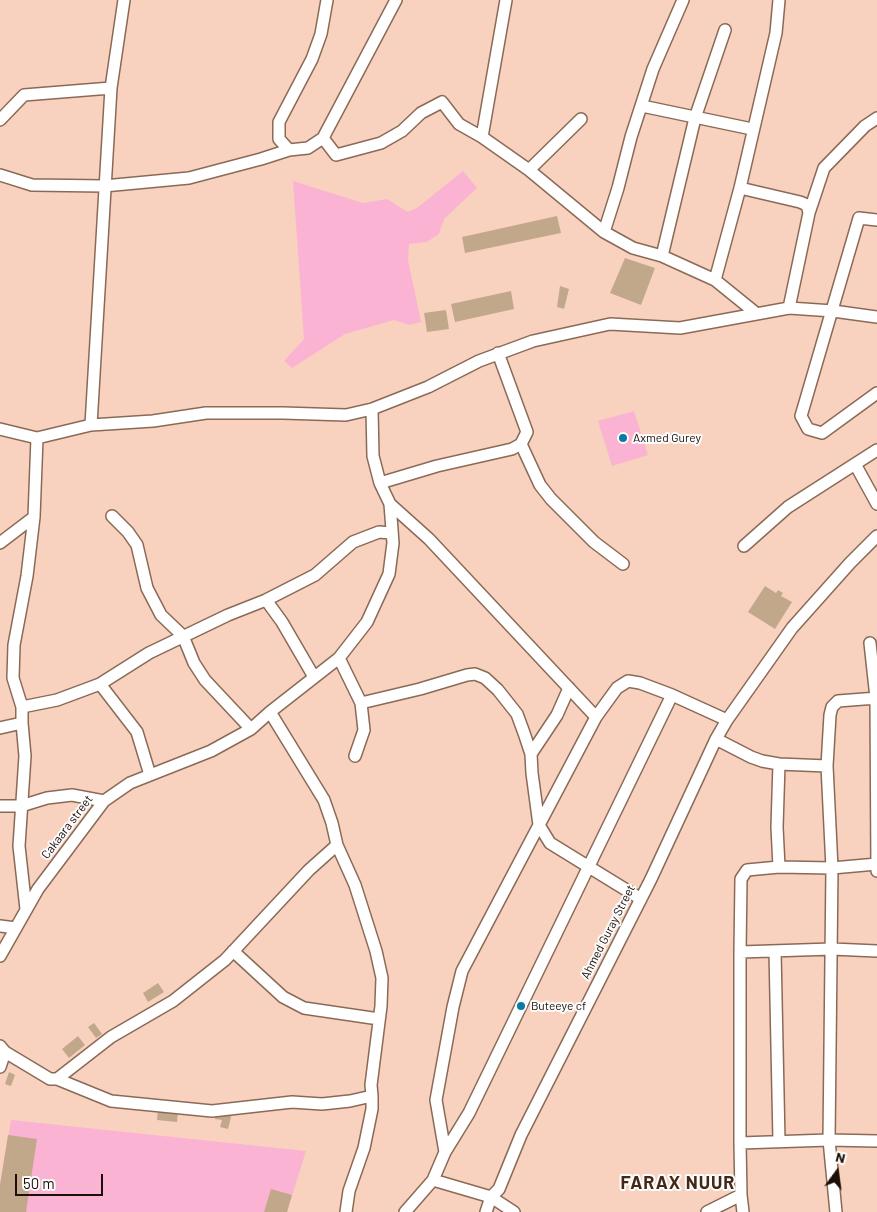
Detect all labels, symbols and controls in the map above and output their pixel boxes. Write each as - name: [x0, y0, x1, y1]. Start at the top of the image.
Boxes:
- place label: Axmed Gurey: [633, 431, 701, 445]
- marker: Axmed Gurey: [617, 432, 629, 444]
- street label: Cakaara street: [38, 792, 96, 862]
- street label: Ahmed Guray Street: [578, 882, 638, 982]
- place label: Buteeye cf: [531, 999, 586, 1013]
- marker: Buteeye cf: [515, 1000, 527, 1012]
- north arrow: [812, 1147, 862, 1197]
- text: N: [834, 1148, 847, 1166]
- scale bar: [18, 1164, 105, 1196]
- district label: FARAX NUUR: [619, 1172, 737, 1194]
- text: 50 m: [23, 1174, 55, 1192]

